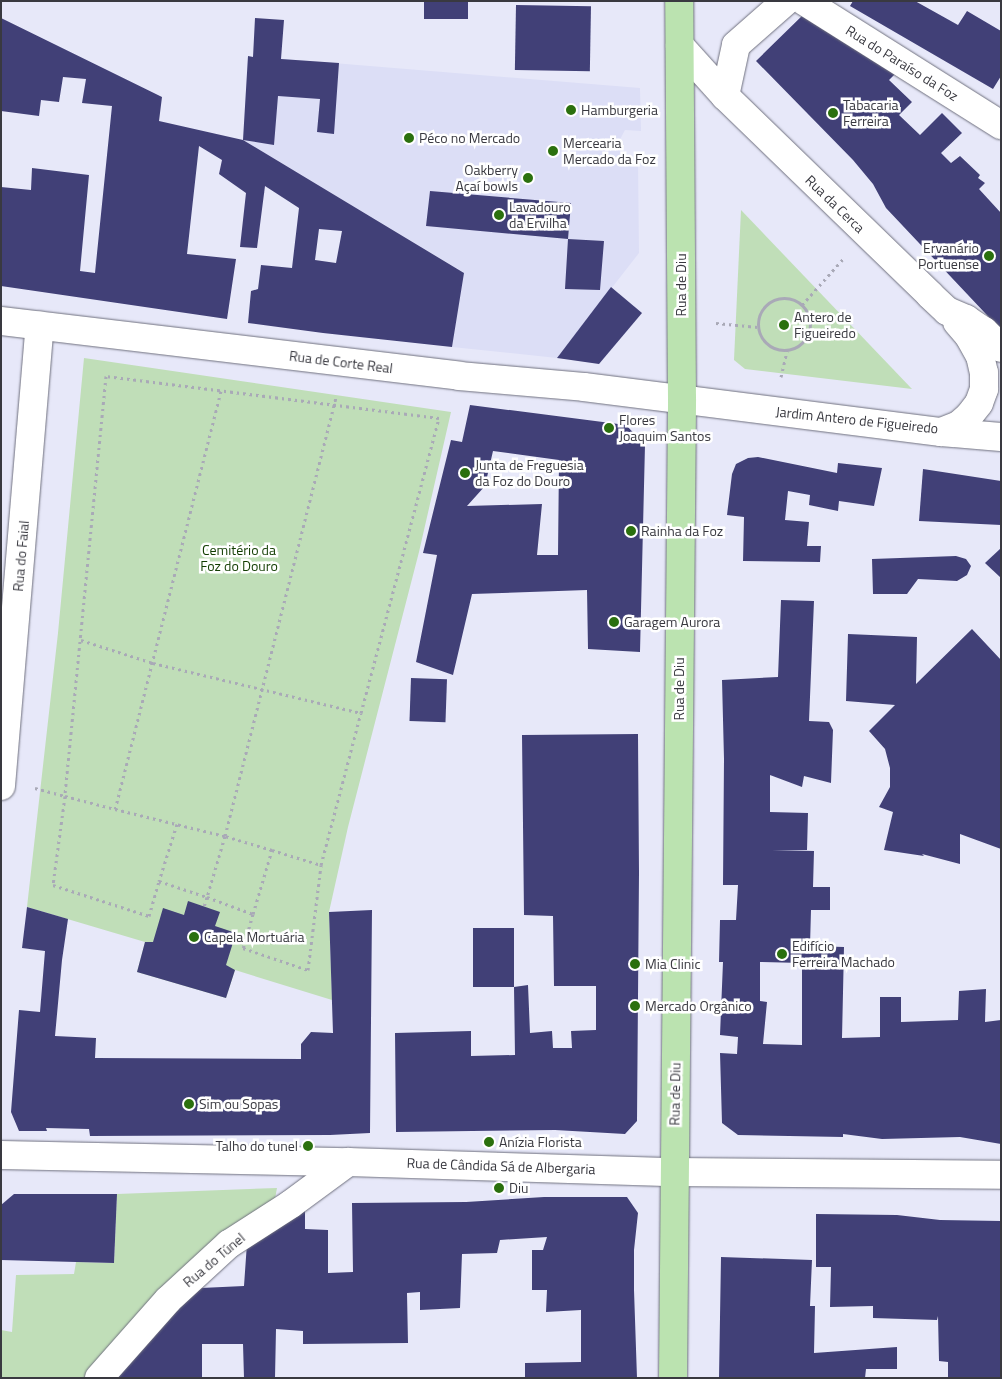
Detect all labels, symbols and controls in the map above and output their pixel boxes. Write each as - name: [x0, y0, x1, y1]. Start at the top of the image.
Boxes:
- street label: Rua do Paraíso da Foz: [843, 22, 961, 104]
- place label: Tabacaria Ferreira: [843, 97, 899, 130]
- place label: Hamburgeria: [581, 102, 658, 118]
- marker: Hamburgeria: [565, 104, 577, 116]
- marker: Tabacaria Ferreira: [827, 107, 839, 119]
- place label: Péco no Mercado: [419, 130, 520, 146]
- marker: Péco no Mercado: [403, 132, 415, 144]
- place label: Mercearia Mercado da Foz: [563, 135, 656, 168]
- marker: Mercearia Mercado da Foz: [547, 145, 559, 157]
- place label: Oakberry Açaí bowls: [455, 162, 518, 194]
- marker: Oakberry Açaí bowls: [522, 172, 534, 184]
- street label: Rua da Cerca: [802, 172, 868, 236]
- place label: Lavadouro da Ervilha: [509, 199, 571, 232]
- marker: Lavadouro da Ervilha: [493, 209, 505, 221]
- place label: Ervanário Portuense: [918, 240, 979, 272]
- marker: Ervanário Portuense: [983, 250, 995, 262]
- street label: Rua de Diu: [673, 253, 689, 317]
- place label: Antero de Figueiredo: [794, 309, 856, 342]
- marker: Antero de Figueiredo: [778, 319, 790, 331]
- street label: Rua de Corte Real: [288, 347, 394, 377]
- street label: Jardim Antero de Figueiredo: [775, 403, 939, 437]
- place label: Flores Joaquim Santos: [619, 412, 711, 444]
- marker: Flores Joaquim Santos: [603, 422, 615, 434]
- place label: Junta de Freguesia da Foz do Douro: [475, 457, 584, 490]
- marker: Junta de Freguesia da Foz do Douro: [459, 467, 471, 479]
- street label: Rua do Faial: [10, 520, 32, 592]
- place label: Rainha da Foz: [641, 523, 723, 539]
- marker: Rainha da Foz: [625, 525, 637, 537]
- park label: Cemitério da Foz do Douro: [200, 542, 278, 574]
- place label: Garagem Aurora: [624, 614, 720, 630]
- marker: Garagem Aurora: [608, 616, 620, 628]
- street label: Rua de Diu: [671, 657, 687, 721]
- place label: Capela Mortuária: [204, 929, 305, 945]
- marker: Capela Mortuária: [188, 931, 200, 943]
- place label: Edifício Ferreira Machado: [792, 938, 895, 970]
- marker: Edifício Ferreira Machado: [776, 948, 788, 960]
- place label: Mia Clinic: [645, 956, 701, 972]
- marker: Mia Clinic: [629, 958, 641, 970]
- place label: Mercado Orgânico: [645, 998, 752, 1014]
- marker: Mercado Orgânico: [629, 1000, 641, 1012]
- street label: Rua de Diu: [666, 1062, 684, 1126]
- place label: Sim ou Sopas: [199, 1096, 278, 1112]
- marker: Sim ou Sopas: [183, 1098, 195, 1110]
- place label: Anízia Florista: [499, 1134, 582, 1150]
- marker: Anízia Florista: [483, 1136, 495, 1148]
- place label: Talho do tunel: [216, 1138, 298, 1154]
- marker: Talho do tunel: [302, 1140, 314, 1152]
- street label: Rua de Cândida Sá de Albergaria: [406, 1154, 596, 1178]
- place label: Diu: [509, 1180, 529, 1196]
- marker: Diu: [493, 1182, 505, 1194]
- street label: Rua do Túnel: [180, 1229, 248, 1291]

